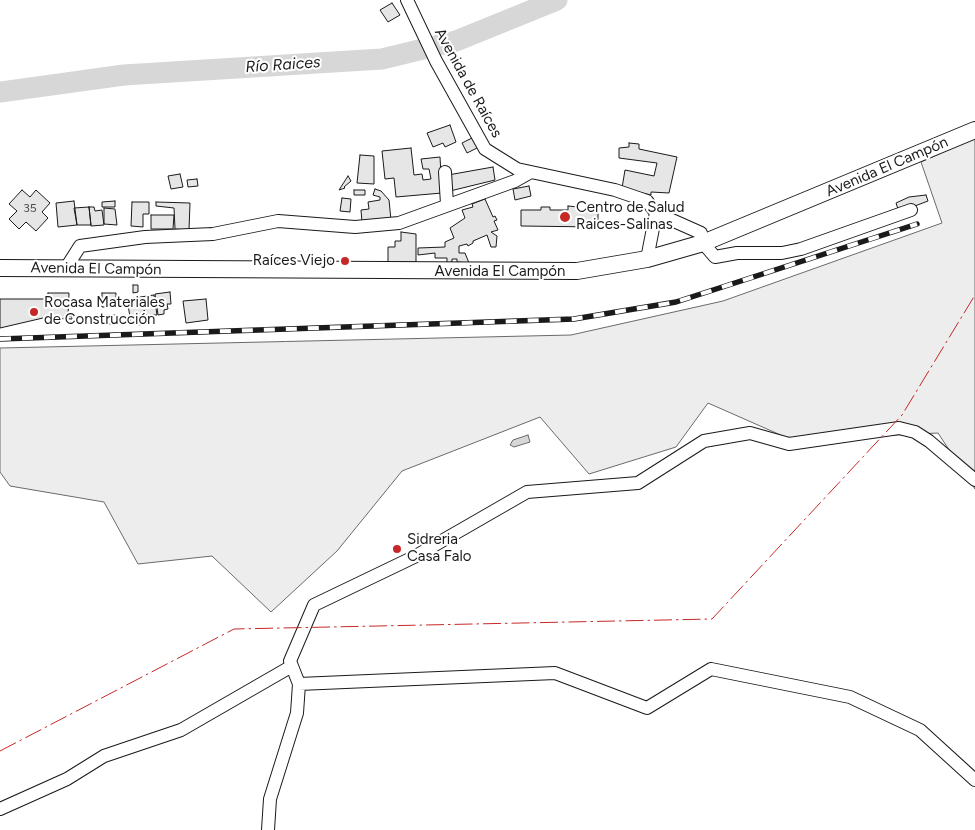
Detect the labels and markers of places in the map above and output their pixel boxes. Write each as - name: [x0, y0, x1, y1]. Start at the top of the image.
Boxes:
- place label: Centro de Salud Raices-Salinas: [576, 199, 685, 234]
- marker: Centro de Salud Raices-Salinas: [558, 210, 572, 224]
- place label: Raíces Viejo: [253, 252, 335, 270]
- marker: Raíces Viejo: [339, 255, 351, 267]
- place label: Rocasa Materiales de Construcción: [44, 294, 165, 329]
- marker: Rocasa Materiales de Construcción: [28, 306, 40, 318]
- place label: Sidreria Casa Falo: [407, 531, 472, 566]
- marker: Sidreria Casa Falo: [391, 543, 403, 555]

